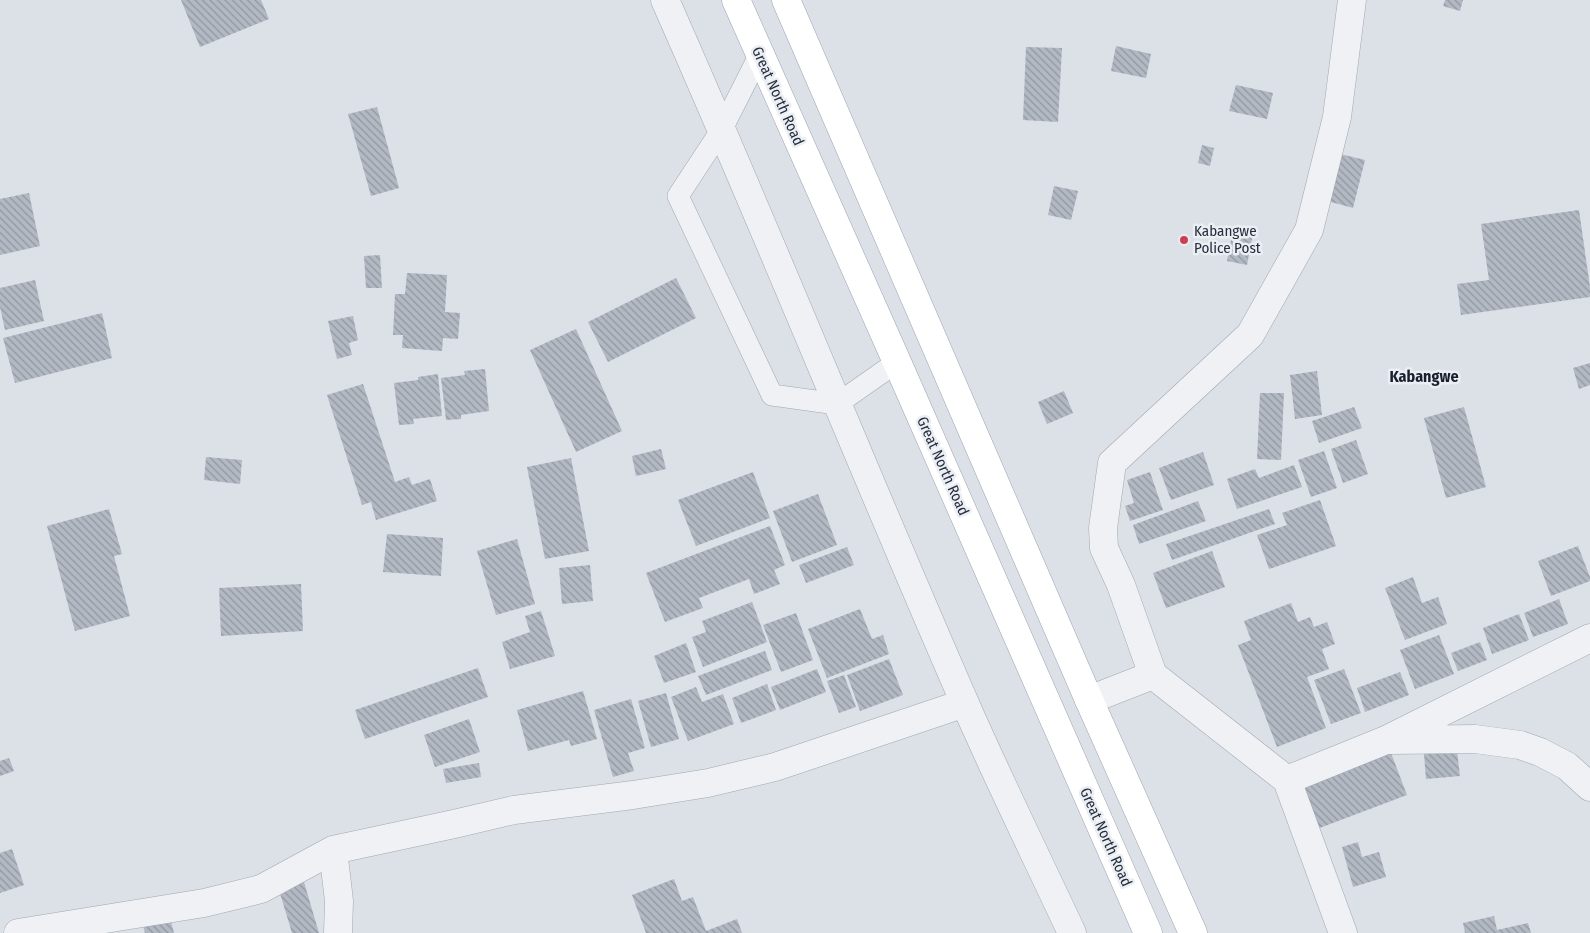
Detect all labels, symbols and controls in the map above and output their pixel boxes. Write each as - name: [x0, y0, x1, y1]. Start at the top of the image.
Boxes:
- street label: Great North Road: [748, 44, 808, 148]
- place label: Kabangwe Police Post: [1194, 222, 1261, 257]
- marker: Kabangwe Police Post: [1178, 234, 1190, 246]
- district label: Kabangwe: [1389, 367, 1459, 386]
- street label: Great North Road: [913, 414, 973, 518]
- street label: Great North Road: [1076, 785, 1136, 889]

